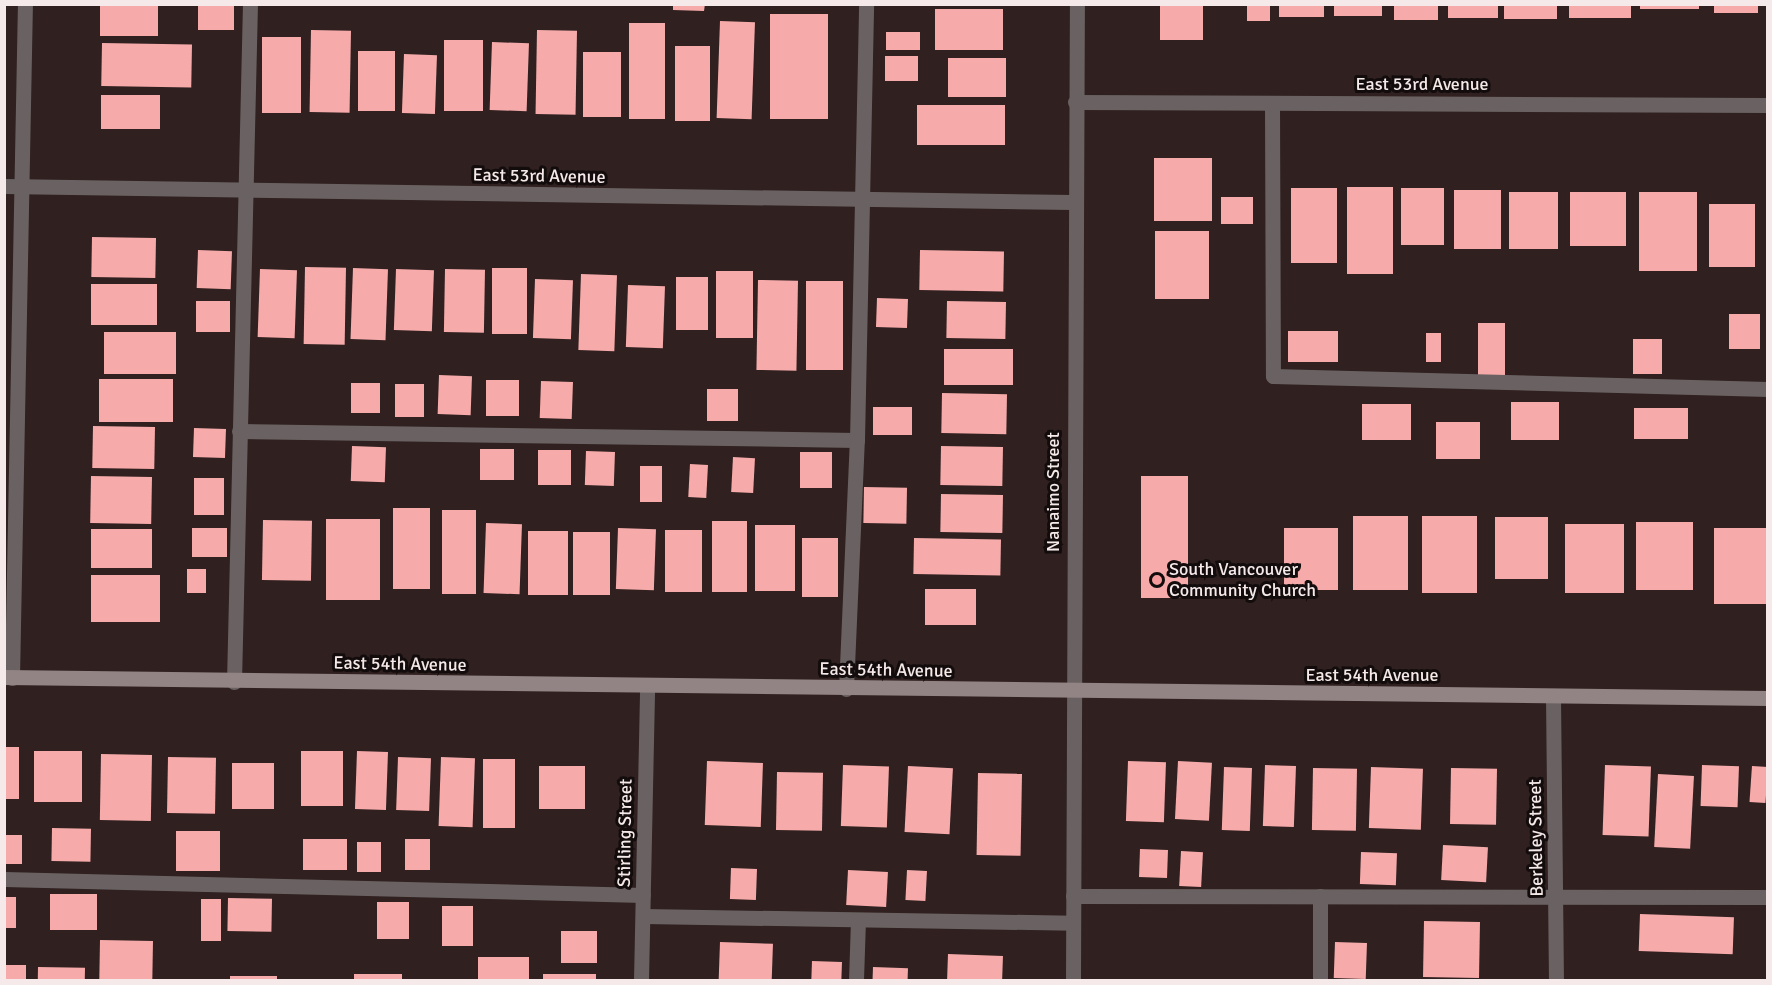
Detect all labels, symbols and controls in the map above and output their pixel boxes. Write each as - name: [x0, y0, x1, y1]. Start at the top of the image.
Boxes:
- street label: East 53rd Avenue: [1355, 73, 1489, 95]
- street label: East 53rd Avenue: [472, 164, 606, 188]
- street label: Nanaimo Street: [1042, 432, 1064, 552]
- place label: South Vancouver Community Church: [1169, 559, 1316, 602]
- marker: South Vancouver Community Church: [1150, 573, 1164, 587]
- street label: East 54th Avenue: [333, 652, 467, 676]
- street label: East 54th Avenue: [819, 658, 953, 682]
- street label: East 54th Avenue: [1305, 664, 1439, 686]
- street label: Stirling Street: [613, 779, 637, 887]
- street label: Berkeley Street: [1524, 779, 1548, 897]

